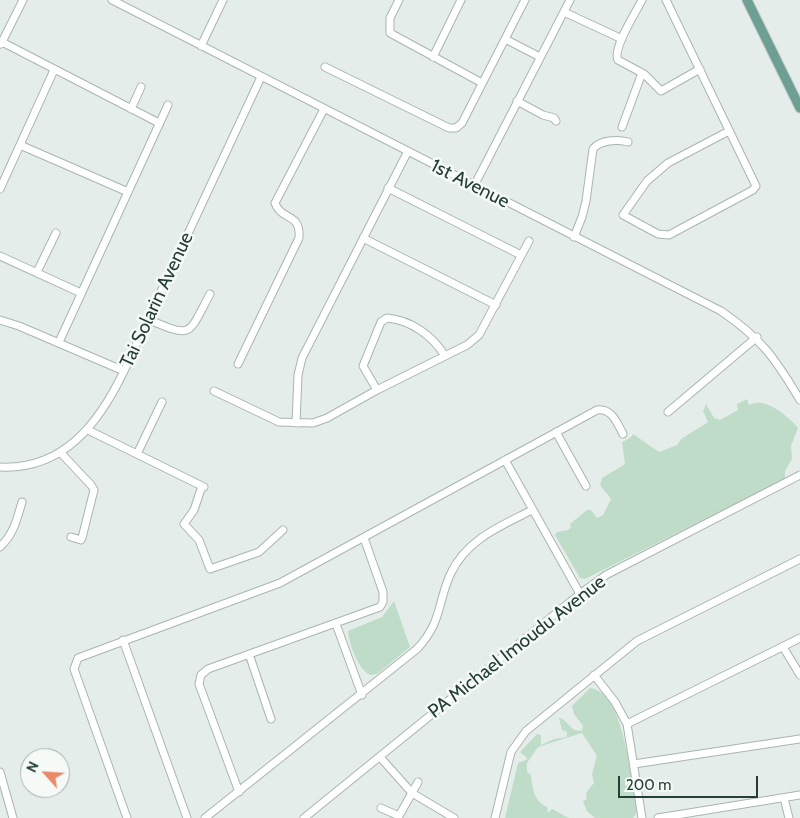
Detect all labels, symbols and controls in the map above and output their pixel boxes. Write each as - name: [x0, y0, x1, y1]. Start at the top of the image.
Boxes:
- street label: 1st Avenue: [427, 155, 513, 213]
- street label: Tai Solarin Avenue: [116, 229, 198, 371]
- street label: PA Michael Imoudu Avenue: [424, 571, 610, 723]
- north arrow: [20, 748, 70, 798]
- text: N: [22, 758, 43, 775]
- scale bar: [620, 766, 760, 798]
- text: 200 m: [626, 776, 671, 794]

